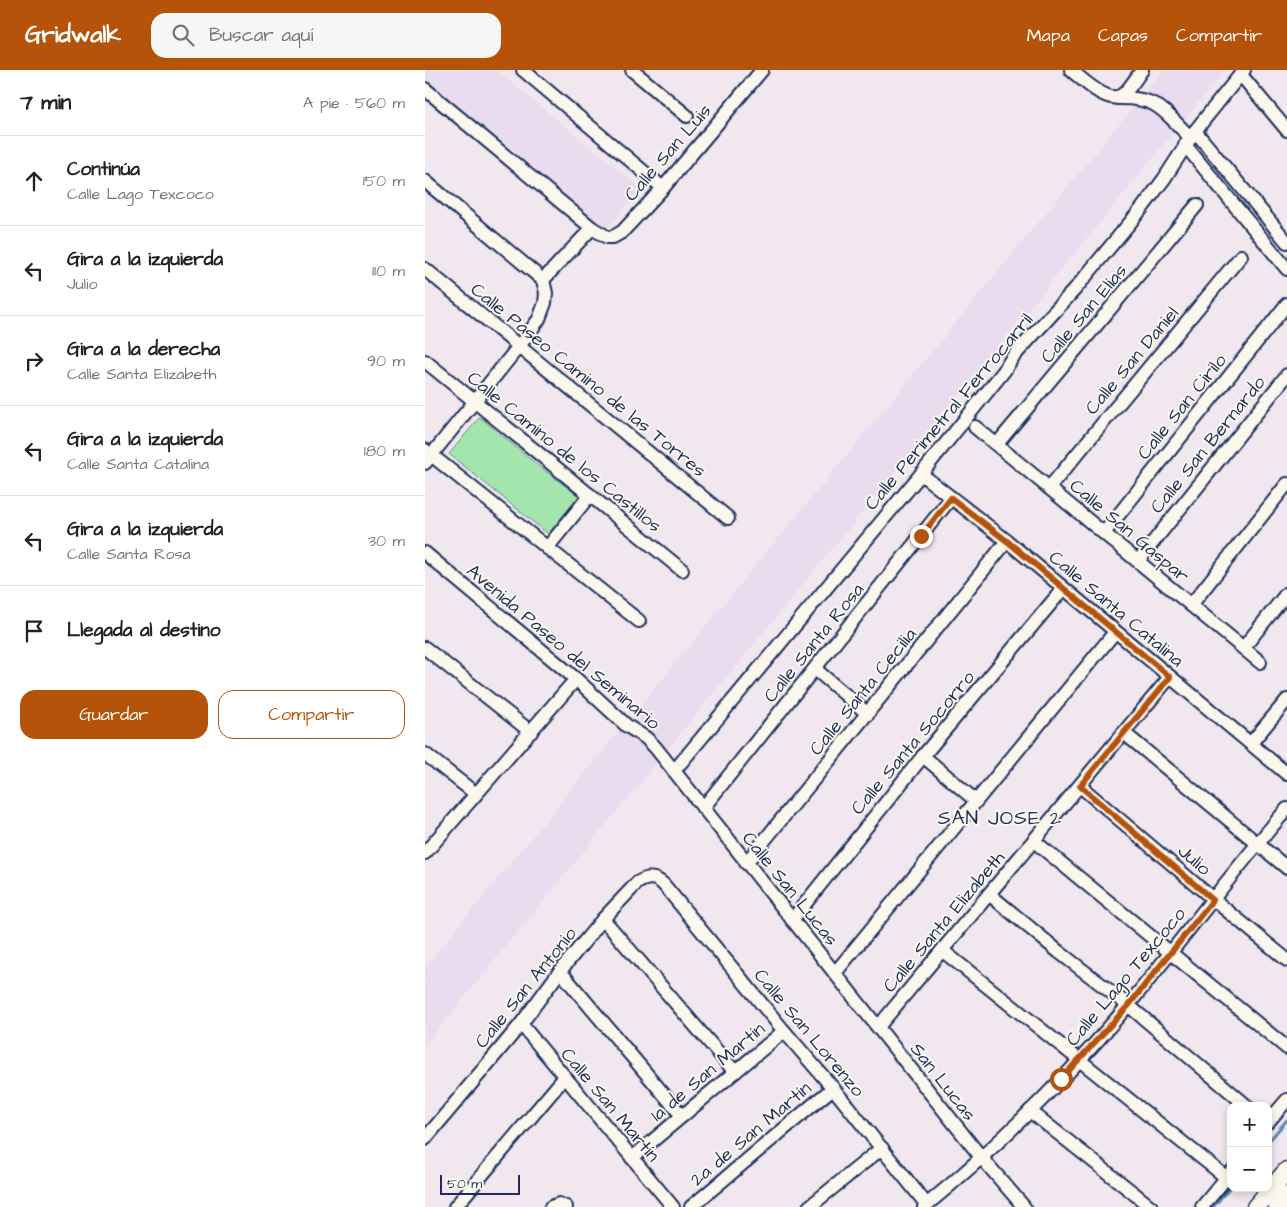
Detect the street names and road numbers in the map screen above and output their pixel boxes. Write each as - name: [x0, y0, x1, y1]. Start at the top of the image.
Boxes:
- street label: Calle San Luis: [618, 98, 718, 208]
- street label: Calle San Elías: [1035, 258, 1134, 369]
- street label: Calle Paseo Camino de las Torres: [464, 276, 712, 484]
- street label: Calle San Daniel: [1079, 301, 1185, 421]
- street label: Calle Perimetral Ferrocarril: [859, 308, 1040, 516]
- street label: Calle San Cirilo: [1131, 348, 1234, 466]
- street label: Calle Camino de los Castillos: [461, 365, 667, 539]
- street label: Calle San Bernardo: [1144, 370, 1272, 520]
- street label: Calle San Gaspar: [1063, 473, 1195, 590]
- street label: Calle Santa Catalina: [1043, 545, 1190, 674]
- street label: Avenida Paseo del Seminario: [460, 558, 666, 737]
- street label: Calle Santa Rosa: [757, 577, 871, 708]
- street label: Calle Santa Cecilia: [803, 622, 923, 762]
- street label: Calle Santa Socorro: [845, 665, 982, 821]
- street label: Calle San Lucas: [735, 826, 844, 952]
- street label: Julio: [1171, 838, 1217, 882]
- street label: Calle Santa Elizabeth: [877, 845, 1012, 999]
- street label: Calle Lago Texcoco: [1060, 901, 1193, 1053]
- street label: Calle San Antonio: [469, 921, 584, 1054]
- street label: Calle San Lorenzo: [747, 963, 871, 1103]
- street label: 1a de San Martín: [645, 1016, 771, 1128]
- street label: San Lucas: [904, 1037, 982, 1127]
- street label: Calle San Martín: [554, 1042, 666, 1168]
- street label: 2a de San Martín: [685, 1075, 817, 1193]

